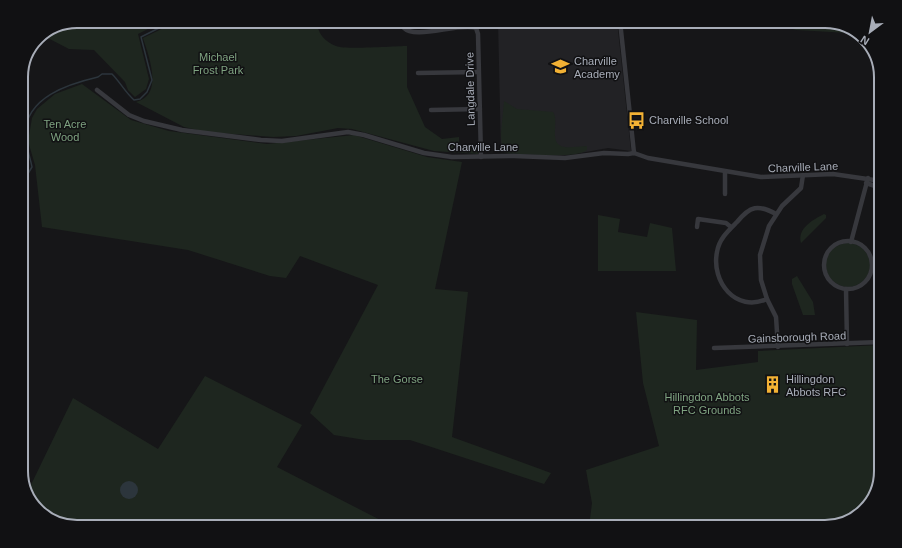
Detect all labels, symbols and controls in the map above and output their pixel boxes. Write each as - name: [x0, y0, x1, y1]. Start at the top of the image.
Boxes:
- north arrow: [850, 12, 890, 52]
- text: N: [858, 33, 871, 48]
- park label: Michael Frost Park: [193, 51, 244, 76]
- street label: Langdale Drive: [463, 52, 477, 126]
- place label: Charville Academy: [574, 55, 620, 80]
- school or university icon: Charville Academy: [551, 57, 571, 77]
- bus stop icon: Charville School: [626, 110, 646, 130]
- place label: Charville School: [649, 114, 728, 126]
- park label: Ten Acre Wood: [44, 118, 86, 143]
- street label: Charville Lane: [448, 141, 518, 153]
- street label: Charville Lane: [768, 160, 838, 174]
- street label: Gainsborough Road: [748, 329, 846, 345]
- park label: The Gorse: [371, 373, 423, 385]
- place label: Hillingdon Abbots RFC: [786, 373, 846, 398]
- building icon: Hillingdon Abbots RFC: [763, 375, 783, 395]
- park label: Hillingdon Abbots RFC Grounds: [664, 391, 750, 416]

